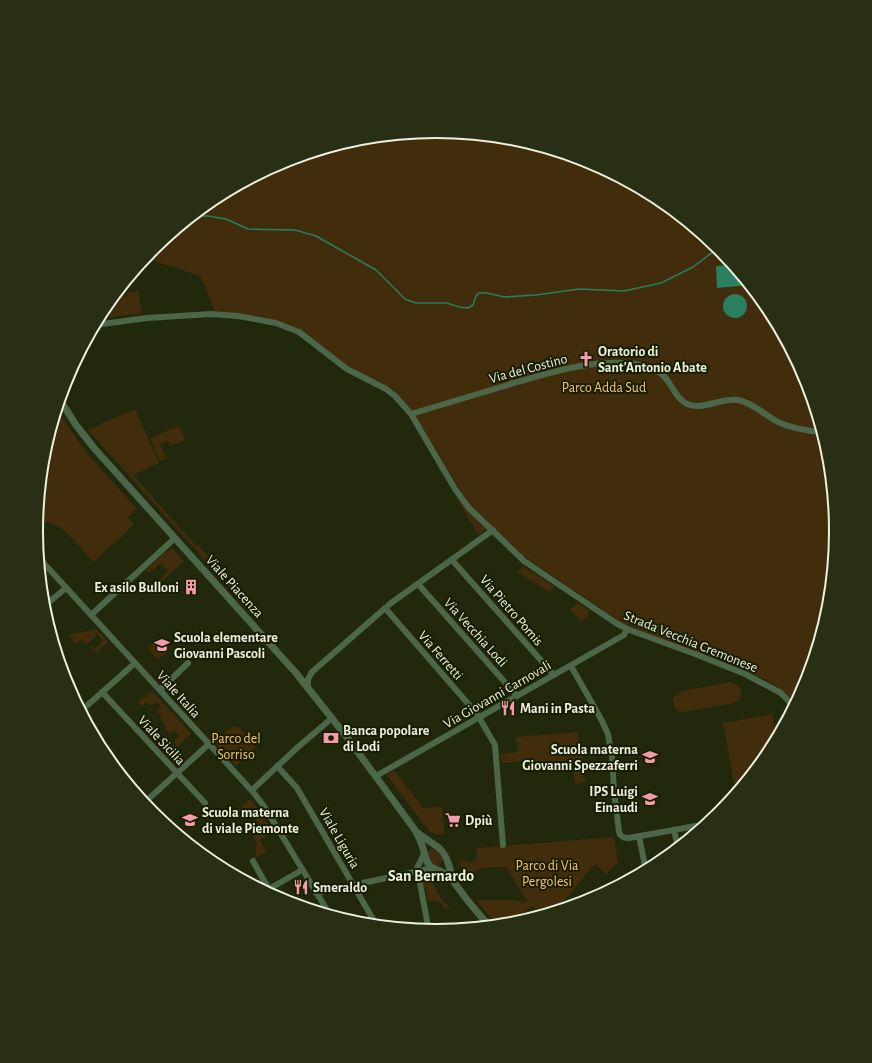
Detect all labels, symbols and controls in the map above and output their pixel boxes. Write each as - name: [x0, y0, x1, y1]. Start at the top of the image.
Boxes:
- place label: Oratorio di Sant'Antonio Abate: [598, 345, 707, 375]
- church icon: Oratorio di Sant'Antonio Abate: [577, 350, 595, 368]
- street label: Via del Costino: [488, 352, 569, 386]
- park label: Parco Adda Sud: [562, 381, 646, 395]
- street label: Viale Piacenza: [203, 553, 266, 621]
- street label: Via Pietro Pomis: [477, 573, 546, 649]
- building icon: Ex asilo Bulloni: [182, 578, 200, 596]
- place label: Ex asilo Bulloni: [94, 581, 179, 595]
- street label: Via Vecchia Lodi: [441, 596, 510, 670]
- street label: Strada Vecchia Cremonese: [622, 609, 760, 675]
- street label: Via Ferretti: [415, 628, 465, 683]
- place label: Scuola elementare Giovanni Pascoli: [174, 631, 278, 661]
- school or university icon: Scuola elementare Giovanni Pascoli: [153, 636, 171, 654]
- street label: Via Giovanni Carnovali: [441, 658, 554, 731]
- street label: Viale Italia: [154, 668, 203, 721]
- restaurant icon: Mani in Pasta: [499, 699, 517, 717]
- place label: Mani in Pasta: [520, 702, 595, 716]
- street label: Viale Sicilia: [135, 713, 188, 769]
- place label: Banca popolare di Lodi: [343, 724, 430, 754]
- bank icon: Banca popolare di Lodi: [322, 729, 340, 747]
- park label: Parco del Sorriso: [211, 732, 261, 762]
- place label: Scuola materna Giovanni Spezzaferri: [522, 743, 638, 773]
- school or university icon: Scuola materna Giovanni Spezzaferri: [641, 748, 659, 766]
- place label: IPS Luigi Einaudi: [589, 785, 638, 815]
- school or university icon: IPS Luigi Einaudi: [641, 790, 659, 808]
- place label: Scuola materna di viale Piemonte: [202, 806, 299, 836]
- street label: Viale Liguria: [316, 806, 362, 872]
- school or university icon: Scuola materna di viale Piemonte: [181, 811, 199, 829]
- supermarket icon: Dpiù: [444, 811, 462, 829]
- place label: Dpiù: [465, 814, 493, 828]
- park label: Parco di Via Pergolesi: [515, 859, 579, 889]
- district label: San Bernardo: [388, 868, 474, 884]
- restaurant icon: Smeraldo: [292, 878, 310, 896]
- place label: Smeraldo: [313, 881, 367, 895]

